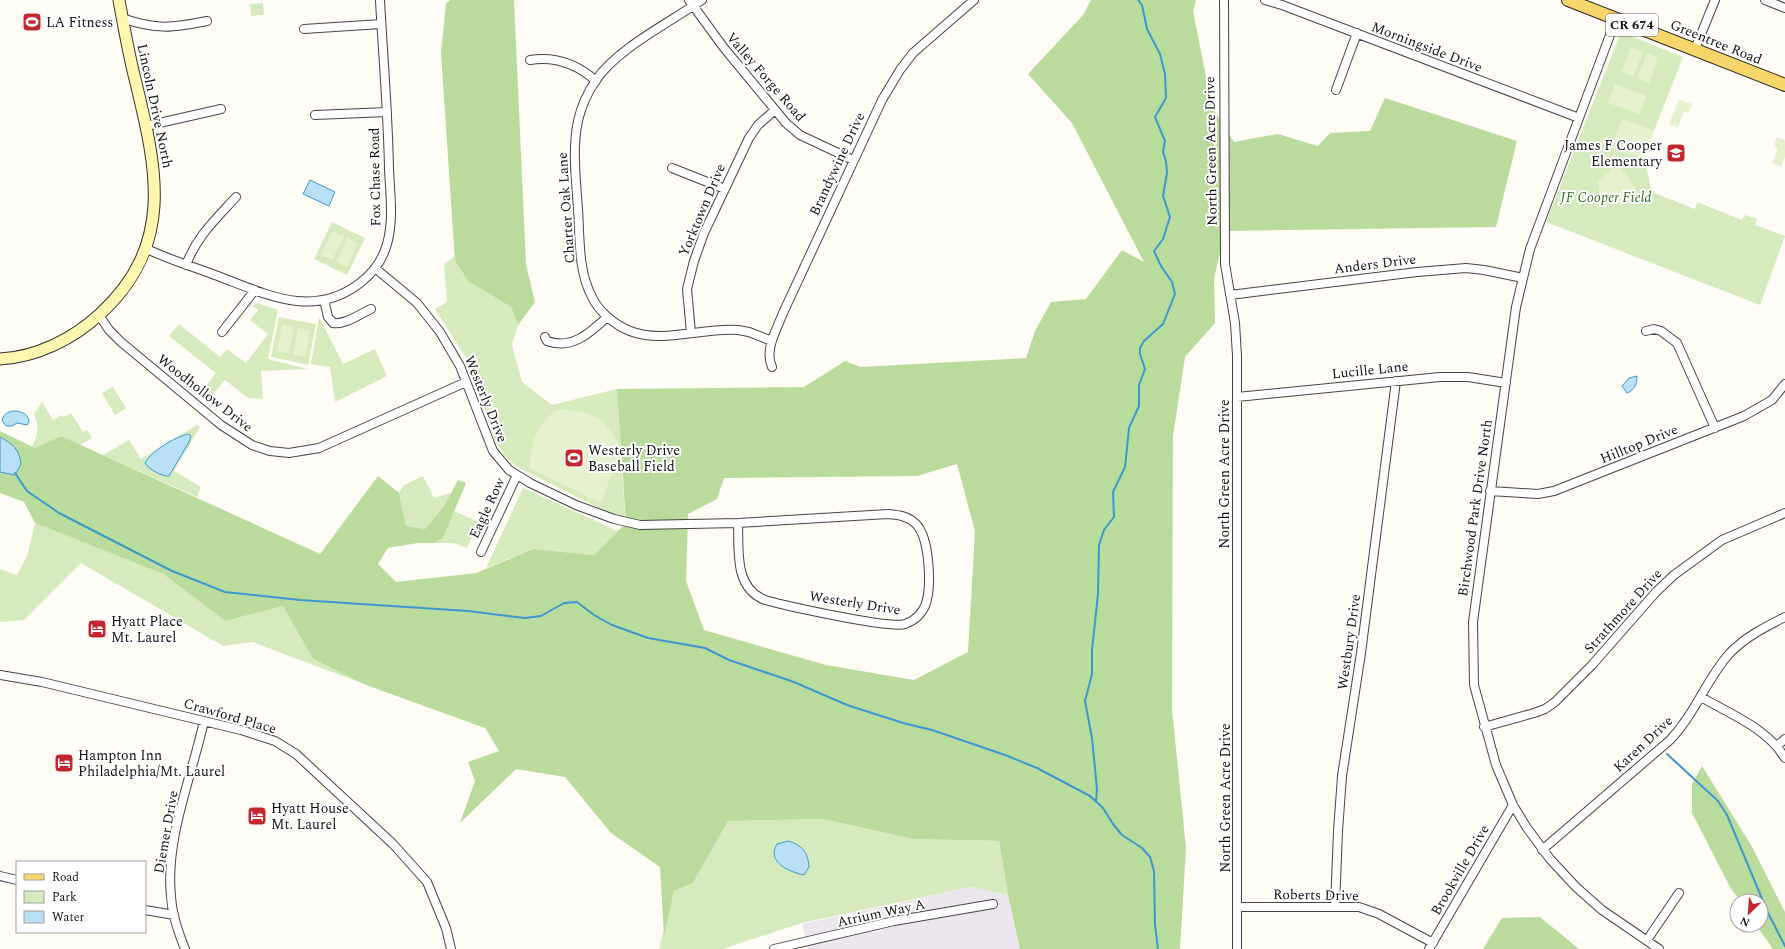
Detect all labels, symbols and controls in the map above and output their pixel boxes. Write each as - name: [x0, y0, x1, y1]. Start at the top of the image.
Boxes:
- sports icon: LA Fitness: [21, 11, 43, 33]
- place label: LA Fitness: [46, 12, 113, 33]
- road number: CR 674: [1606, 14, 1658, 36]
- street label: Greentree Road: [1667, 14, 1765, 70]
- street label: Morningside Drive: [1368, 16, 1486, 78]
- street label: Valley Forge Road: [721, 28, 811, 126]
- street label: Lincoln Drive North: [132, 42, 178, 170]
- street label: North Green Acre Drive: [1199, 76, 1223, 226]
- street label: Brandywine Drive: [804, 109, 870, 219]
- street label: Fox Chase Road: [364, 127, 386, 227]
- place label: James F Cooper Elementary: [1564, 135, 1663, 172]
- school or university icon: James F Cooper Elementary: [1665, 142, 1687, 164]
- street label: Charter Oak Lane: [552, 151, 580, 264]
- street label: Yorktown Drive: [673, 160, 731, 260]
- park label: JF Cooper Field: [1559, 187, 1652, 208]
- street label: Anders Drive: [1333, 249, 1418, 279]
- street label: Woodhollow Drive: [153, 349, 257, 437]
- street label: Westerly Drive: [459, 352, 513, 446]
- street label: Lucille Lane: [1331, 356, 1410, 384]
- street label: North Green Acre Drive: [1214, 399, 1235, 549]
- street label: Birchwood Park Drive North: [1452, 418, 1498, 598]
- street label: Hilltop Drive: [1597, 419, 1681, 469]
- place label: Westerly Drive Baseball Field: [588, 440, 680, 477]
- sports icon: Westerly Drive Baseball Field: [563, 447, 585, 469]
- street label: Eagle Row: [464, 474, 510, 542]
- street label: Strathmore Drive: [1579, 564, 1667, 658]
- street label: Westerly Drive: [808, 585, 902, 621]
- street label: Westbury Drive: [1332, 592, 1366, 691]
- place label: Hyatt Place Mt. Laurel: [111, 611, 183, 648]
- hotel icon: Hyatt Place Mt. Laurel: [86, 618, 108, 640]
- street label: Crawford Place: [181, 693, 279, 739]
- street label: Karen Drive: [1608, 711, 1678, 777]
- street label: North Green Acre Drive: [1215, 723, 1236, 873]
- place label: Hampton Inn Philadelphia/Mt. Laurel: [78, 745, 225, 782]
- hotel icon: Hampton Inn Philadelphia/Mt. Laurel: [53, 752, 75, 774]
- street label: Diemer Drive: [148, 789, 184, 875]
- place label: Hyatt House Mt. Laurel: [271, 798, 349, 835]
- hotel icon: Hyatt House Mt. Laurel: [246, 805, 268, 827]
- street label: Brookville Drive: [1425, 821, 1495, 919]
- legend: [16, 861, 146, 933]
- text: Road: [52, 868, 79, 887]
- street label: Roberts Drive: [1273, 884, 1359, 906]
- text: Park: [52, 888, 77, 907]
- street label: Atrium Way A: [835, 893, 927, 933]
- north arrow: [1729, 893, 1769, 933]
- text: Water: [52, 908, 84, 927]
- text: N: [1737, 912, 1753, 931]

